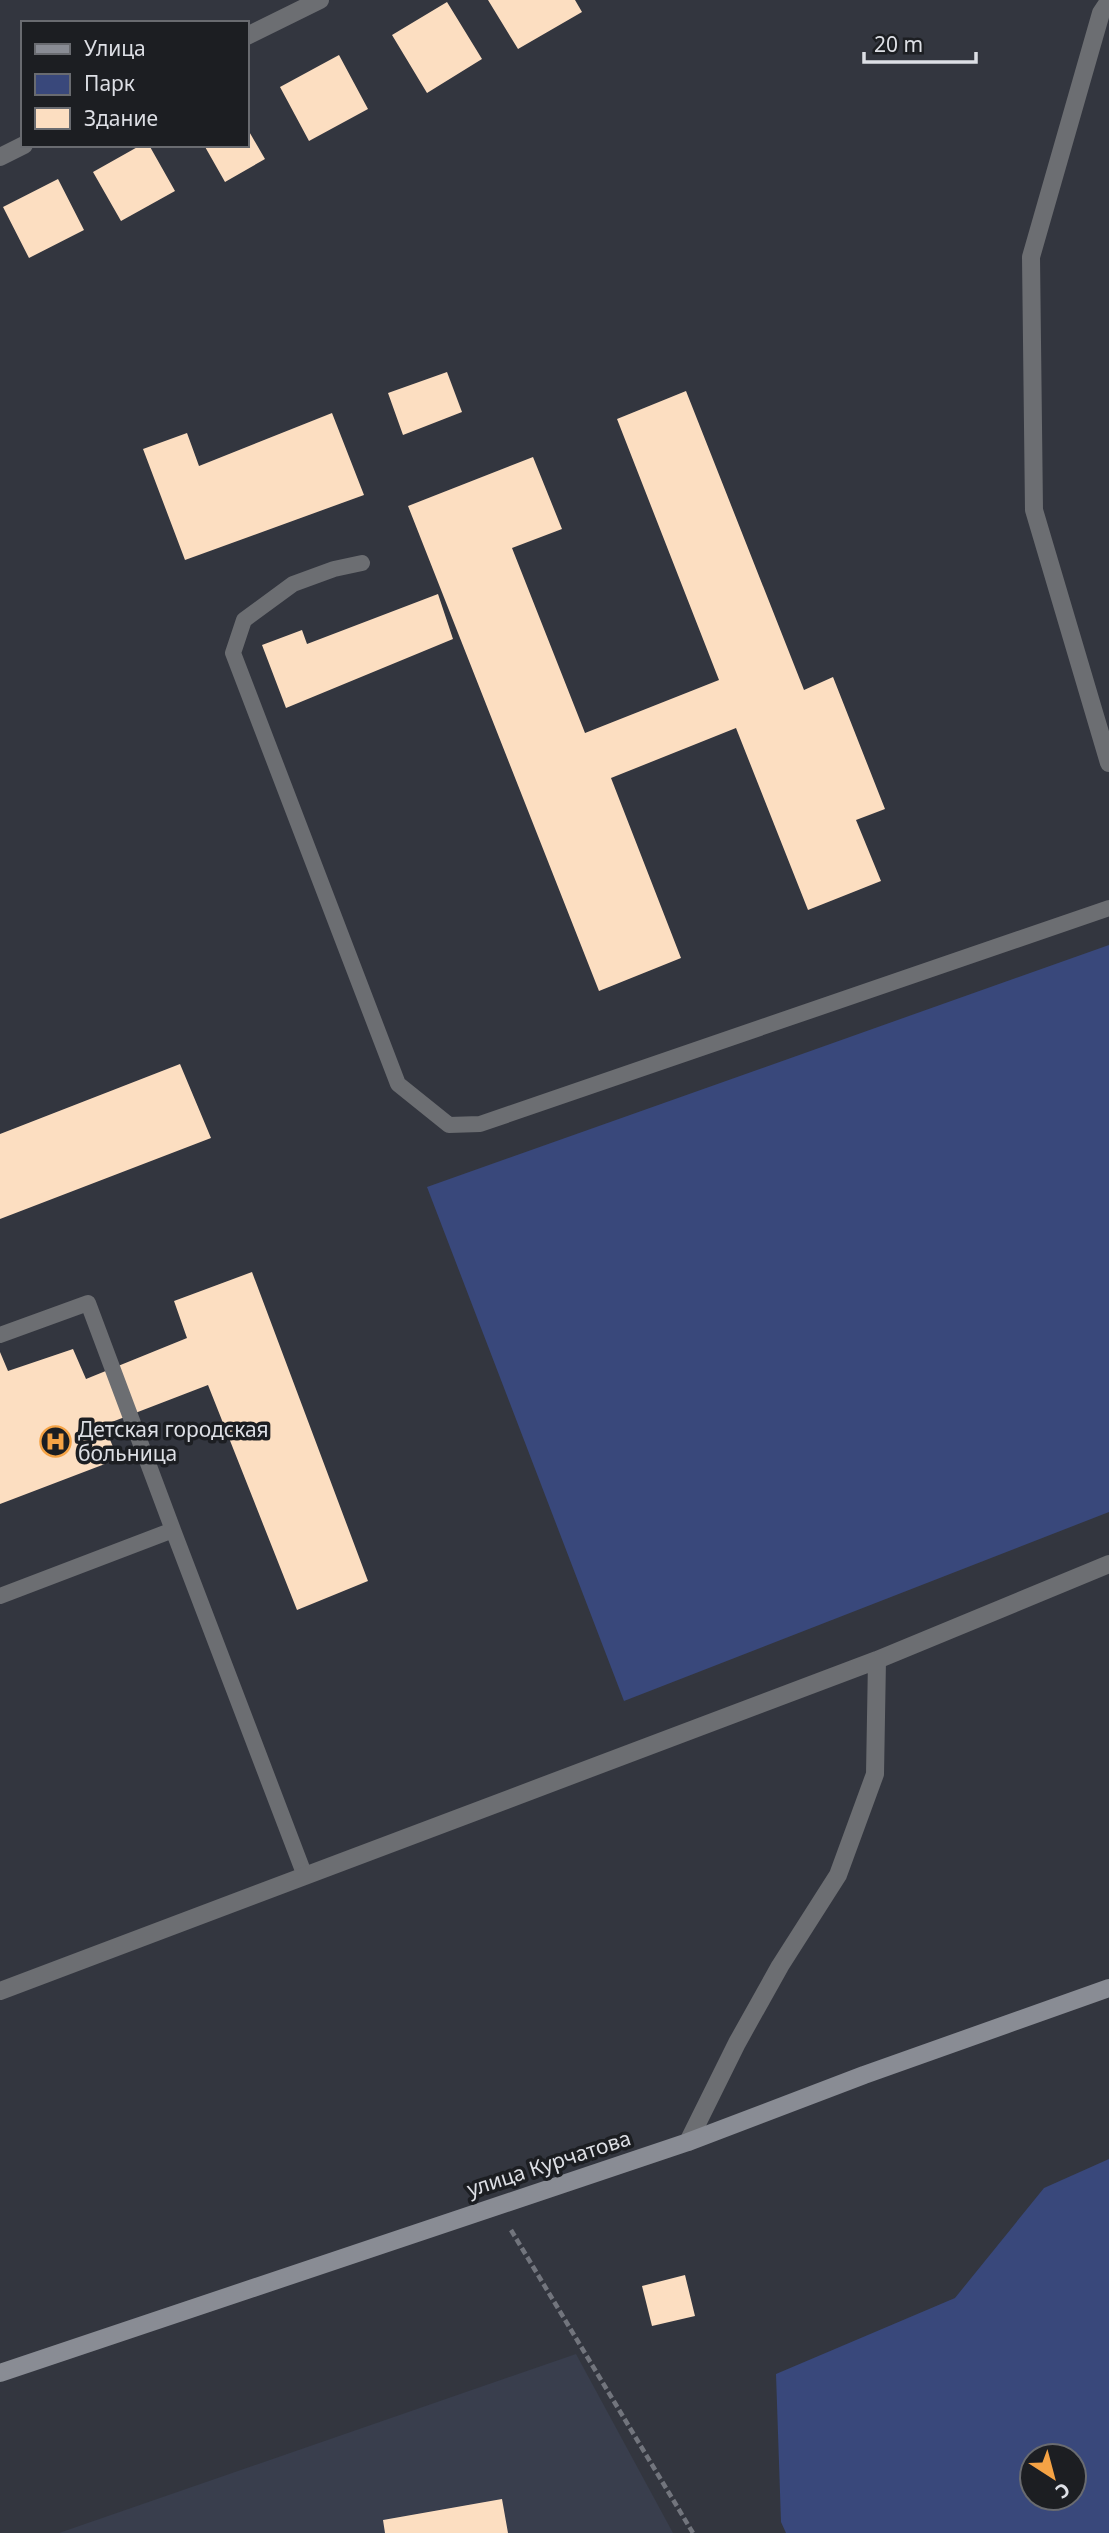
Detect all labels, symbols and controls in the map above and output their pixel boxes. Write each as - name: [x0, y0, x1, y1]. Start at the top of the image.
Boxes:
- legend: [21, 21, 248, 147]
- scale bar: [864, 21, 976, 65]
- text: 20 m: [874, 30, 923, 58]
- text: Улица: [84, 34, 146, 62]
- text: Парк: [84, 69, 135, 97]
- text: Здание: [84, 104, 158, 132]
- place label: Детская городская больница: [78, 1415, 269, 1467]
- hospital icon: Детская городская больница: [38, 1425, 72, 1459]
- street label: улица Курчатова: [463, 2123, 634, 2203]
- north arrow: [1018, 2442, 1088, 2512]
- text: С: [1050, 2477, 1076, 2505]

